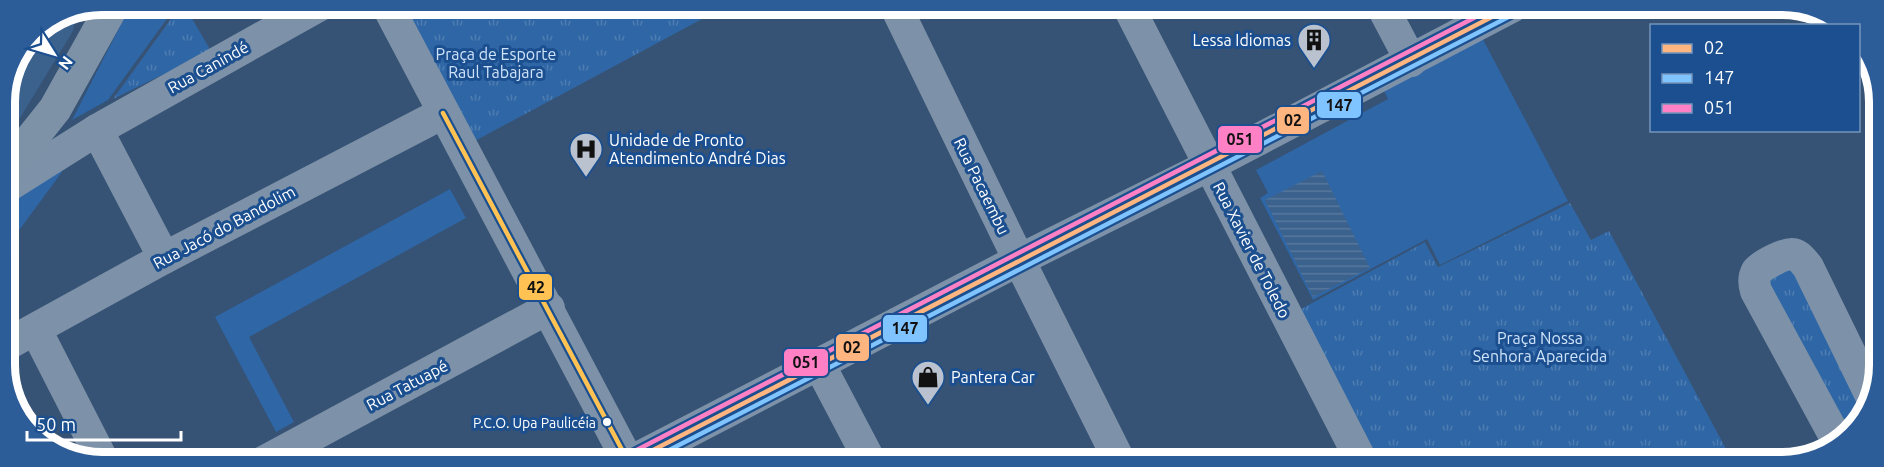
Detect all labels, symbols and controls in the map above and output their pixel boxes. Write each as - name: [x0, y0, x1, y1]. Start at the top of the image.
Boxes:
- building icon: Lessa Idiomas: [1296, 22, 1332, 69]
- north arrow: [24, 24, 84, 84]
- legend: [1650, 24, 1860, 132]
- place label: Lessa Idiomas: [1193, 31, 1291, 49]
- street label: Rua Canindé: [165, 37, 251, 97]
- text: 02: [1704, 37, 1724, 57]
- park label: Praça de Esporte Raul Tabajara: [436, 45, 556, 81]
- text: N: [55, 53, 77, 73]
- text: 147: [1704, 67, 1734, 87]
- line badge: 147: [1316, 91, 1362, 119]
- text: 147: [1325, 96, 1353, 114]
- text: 051: [1704, 97, 1734, 117]
- line badge: 02: [1276, 106, 1310, 135]
- text: 02: [1284, 111, 1302, 129]
- line badge: 051: [1217, 125, 1263, 154]
- text: 051: [1226, 130, 1254, 148]
- hospital icon: Unidade de Pronto Atendimento André Dias: [568, 131, 604, 178]
- place label: Unidade de Pronto Atendimento André Dias: [609, 131, 786, 167]
- street label: Rua Pacaembu: [951, 135, 1013, 237]
- street label: Rua Xavier de Toledo: [1210, 179, 1294, 321]
- street label: Rua Jacó do Bandolim: [150, 182, 298, 272]
- line badge: 42: [518, 273, 553, 301]
- text: 42: [527, 278, 545, 296]
- line badge: 147: [882, 314, 928, 343]
- text: 147: [891, 319, 919, 337]
- park label: Praça Nossa Senhora Aparecida: [1473, 329, 1607, 365]
- line badge: 02: [835, 333, 870, 362]
- text: 02: [843, 338, 861, 356]
- line badge: 051: [783, 348, 829, 377]
- text: 051: [792, 353, 820, 371]
- street label: Rua Tatuapé: [363, 356, 451, 414]
- shop icon: Pantera Car: [910, 359, 946, 406]
- place label: Pantera Car: [951, 368, 1035, 386]
- scale bar: [27, 404, 182, 442]
- text: 50 m: [36, 414, 76, 434]
- place label: P.C.O. Upa Paulicéia: [473, 415, 596, 431]
- marker: P.C.O. Upa Paulicéia: [601, 416, 613, 428]

